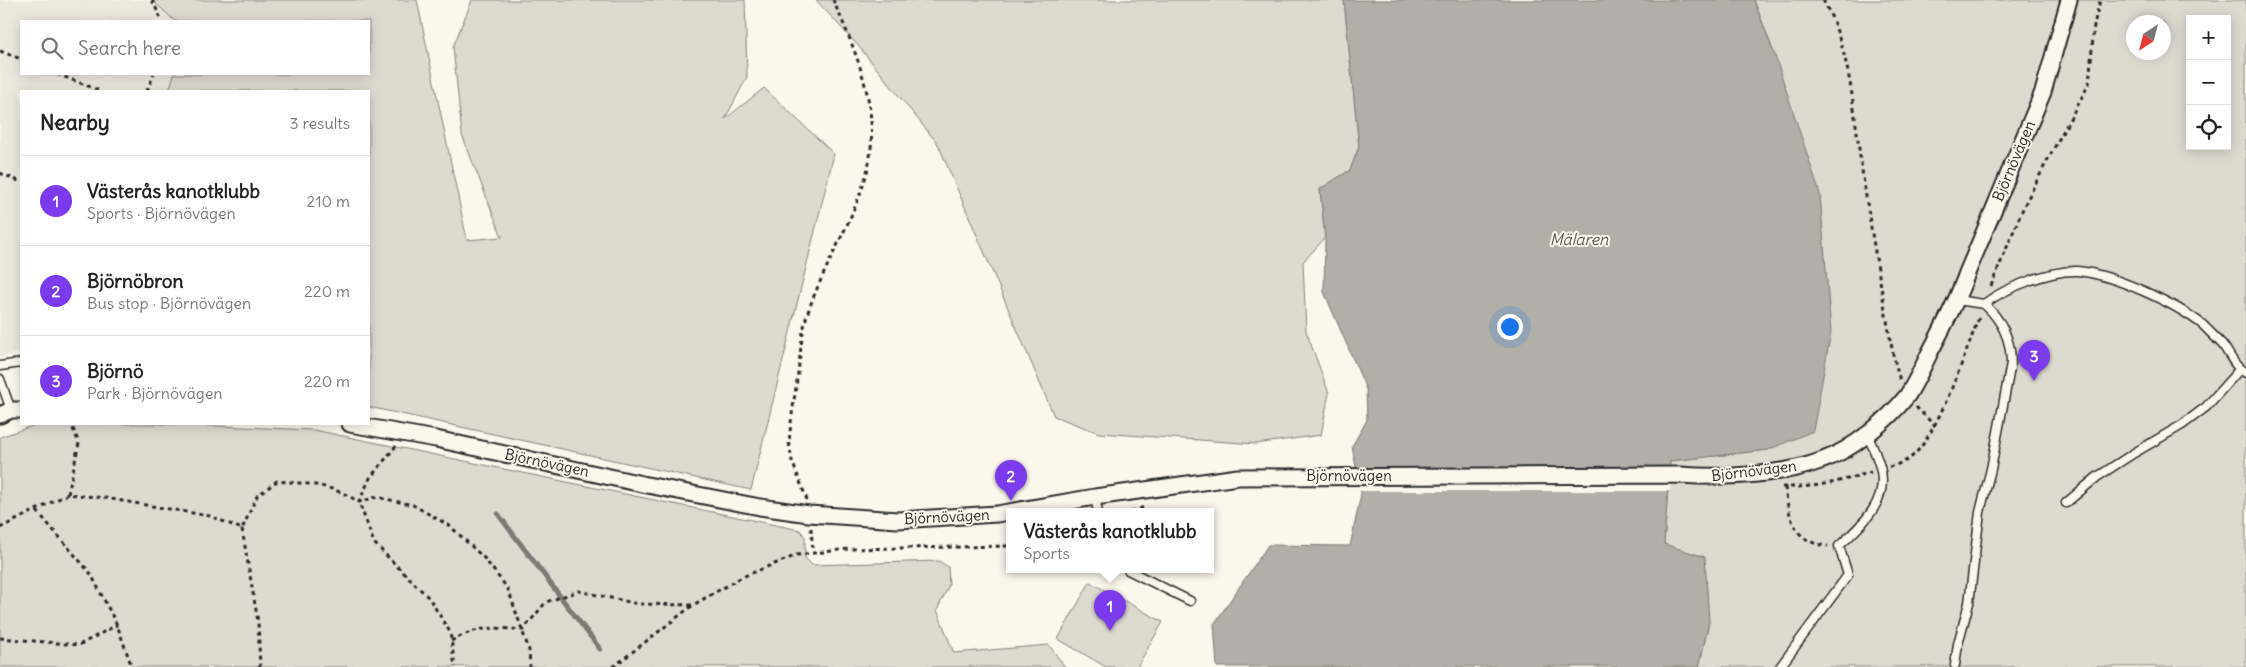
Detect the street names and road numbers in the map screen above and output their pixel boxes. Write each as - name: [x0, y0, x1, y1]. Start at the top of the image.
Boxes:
- street label: Björnövägen: [1988, 117, 2039, 204]
- street label: Björnövägen: [503, 444, 591, 481]
- street label: Björnövägen: [1710, 456, 1798, 485]
- street label: Björnövägen: [1306, 466, 1392, 485]
- street label: Björnövägen: [904, 505, 991, 528]

